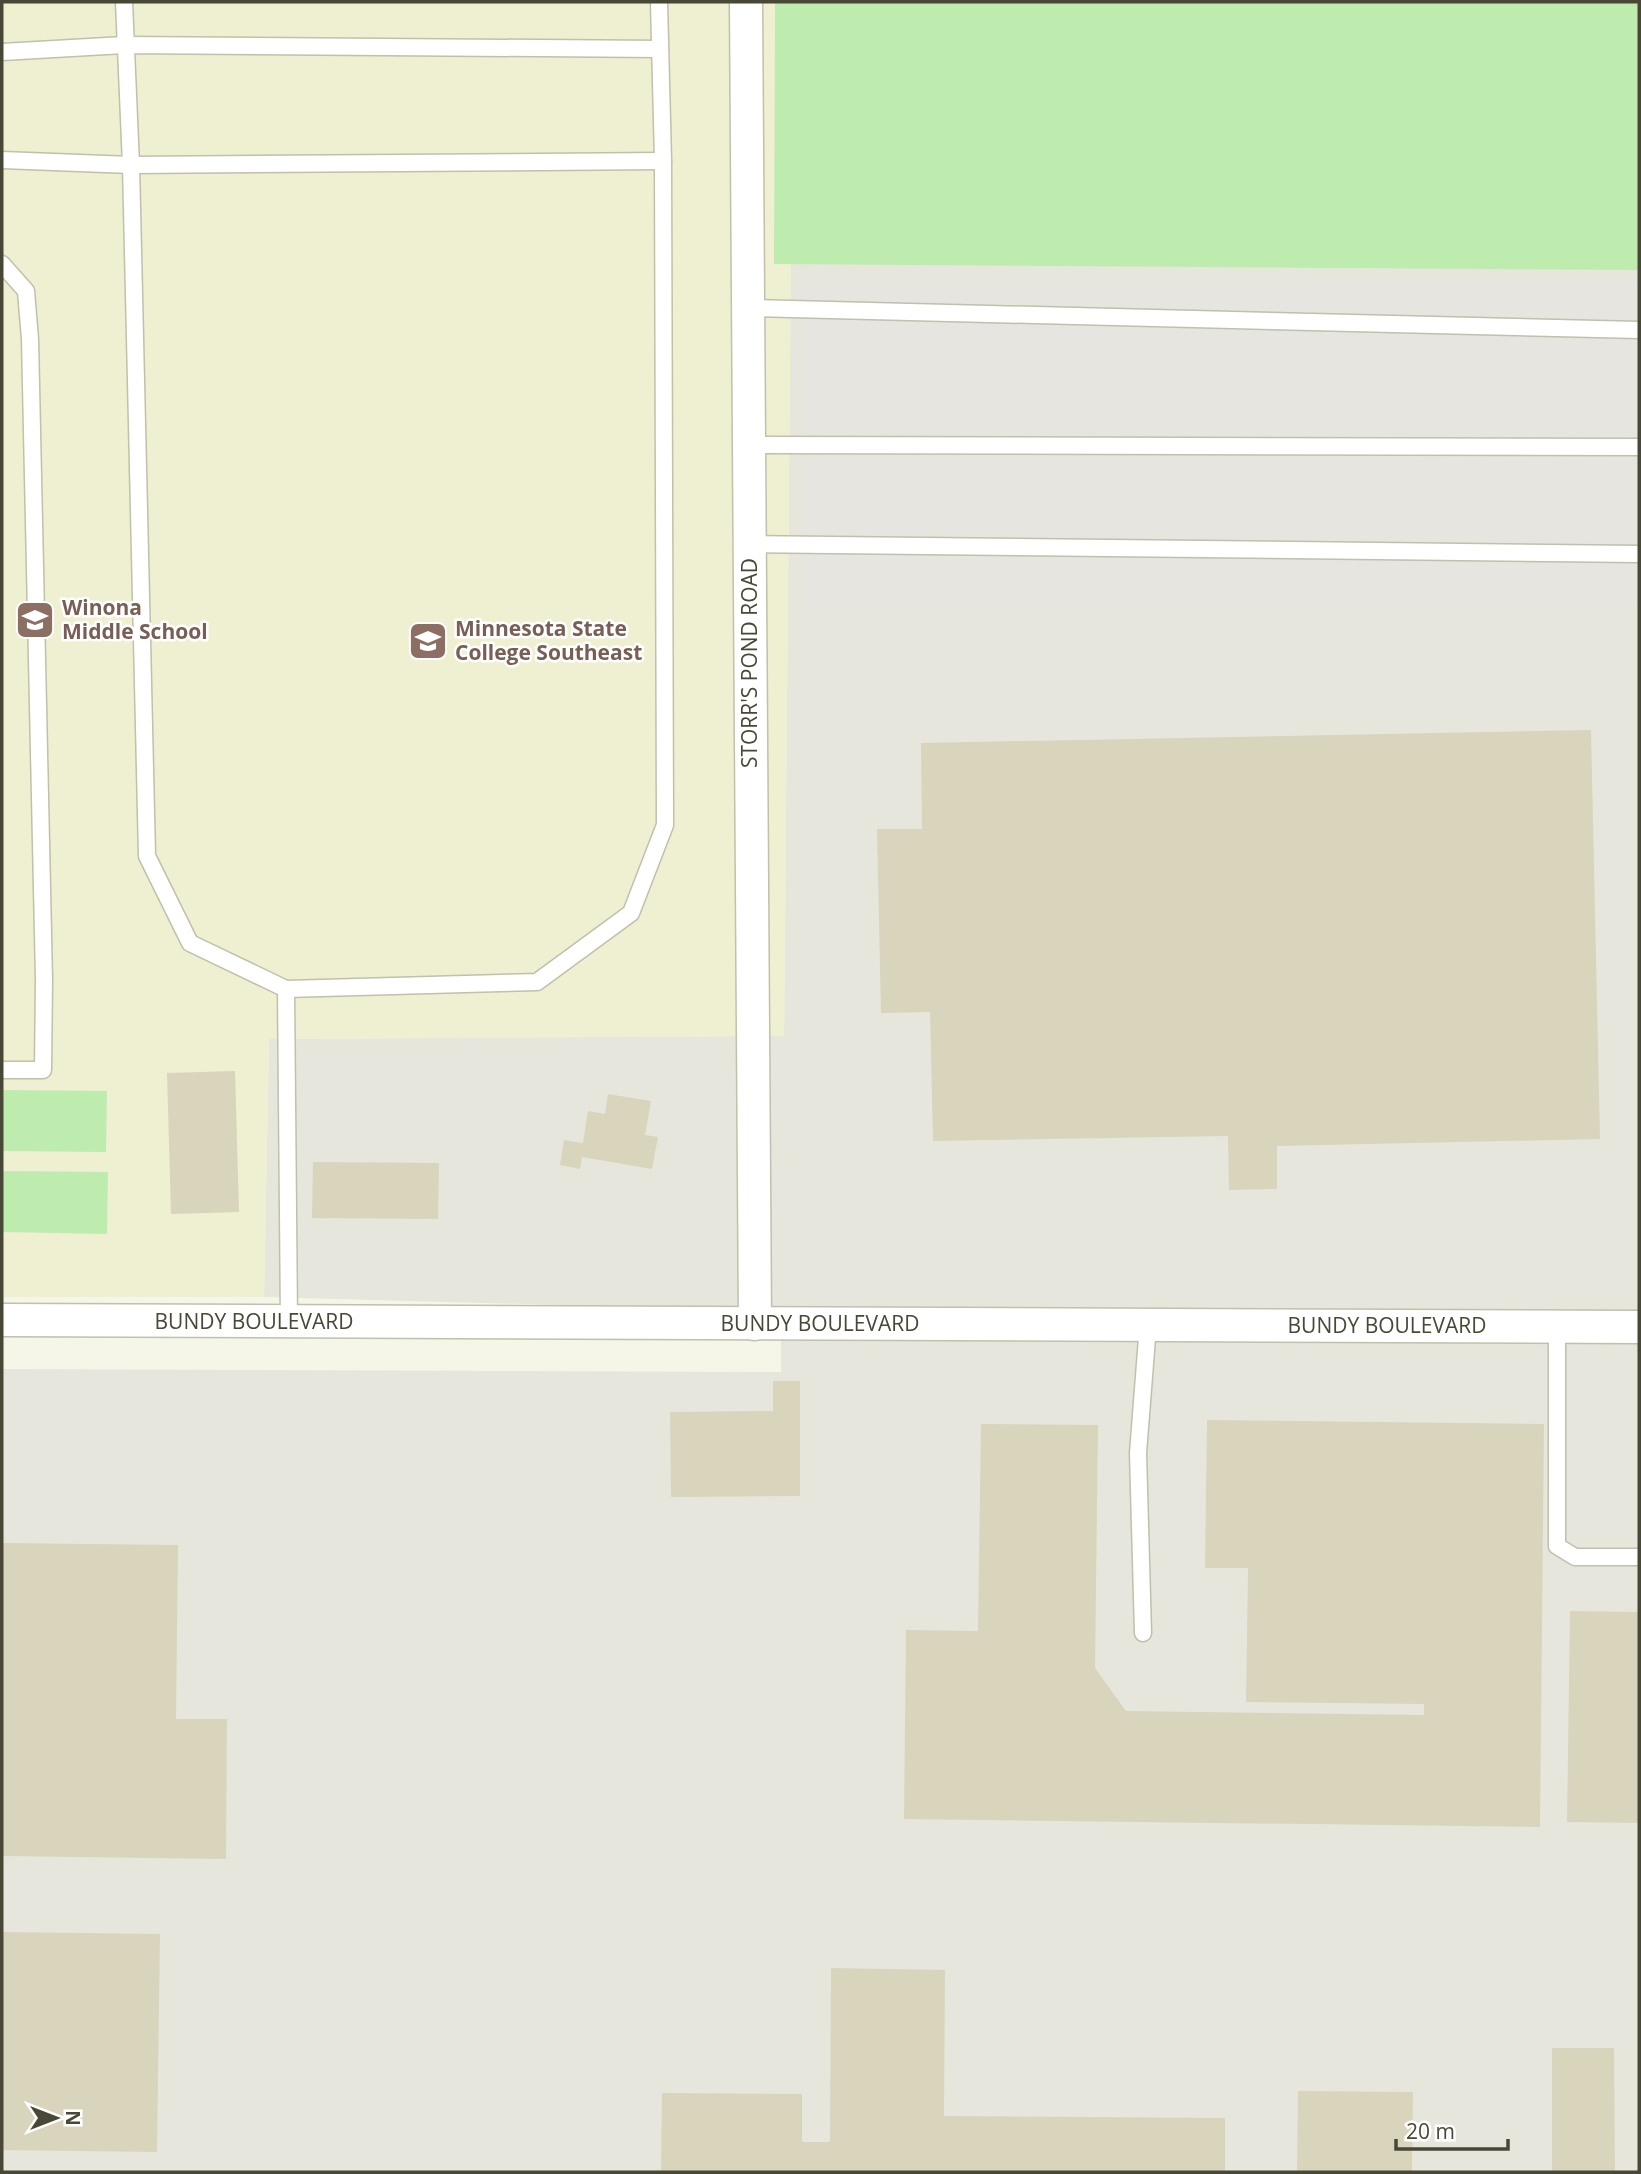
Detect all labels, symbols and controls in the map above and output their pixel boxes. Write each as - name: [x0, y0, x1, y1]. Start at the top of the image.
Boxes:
- street label: STORR'S POND ROAD: [735, 558, 763, 768]
- place label: Winona Middle School: [62, 593, 208, 645]
- school or university icon: Winona Middle School: [14, 599, 56, 641]
- place label: Minnesota State College Southeast: [455, 614, 642, 666]
- school or university icon: Minnesota State College Southeast: [407, 620, 449, 662]
- street label: BUNDY BOULEVARD: [155, 1307, 353, 1335]
- street label: BUNDY BOULEVARD: [721, 1309, 919, 1337]
- street label: BUNDY BOULEVARD: [1288, 1311, 1486, 1339]
- north arrow: [21, 2083, 91, 2153]
- scale bar: [1396, 2108, 1508, 2152]
- text: N: [60, 2110, 86, 2126]
- text: 20 m: [1406, 2117, 1455, 2145]

